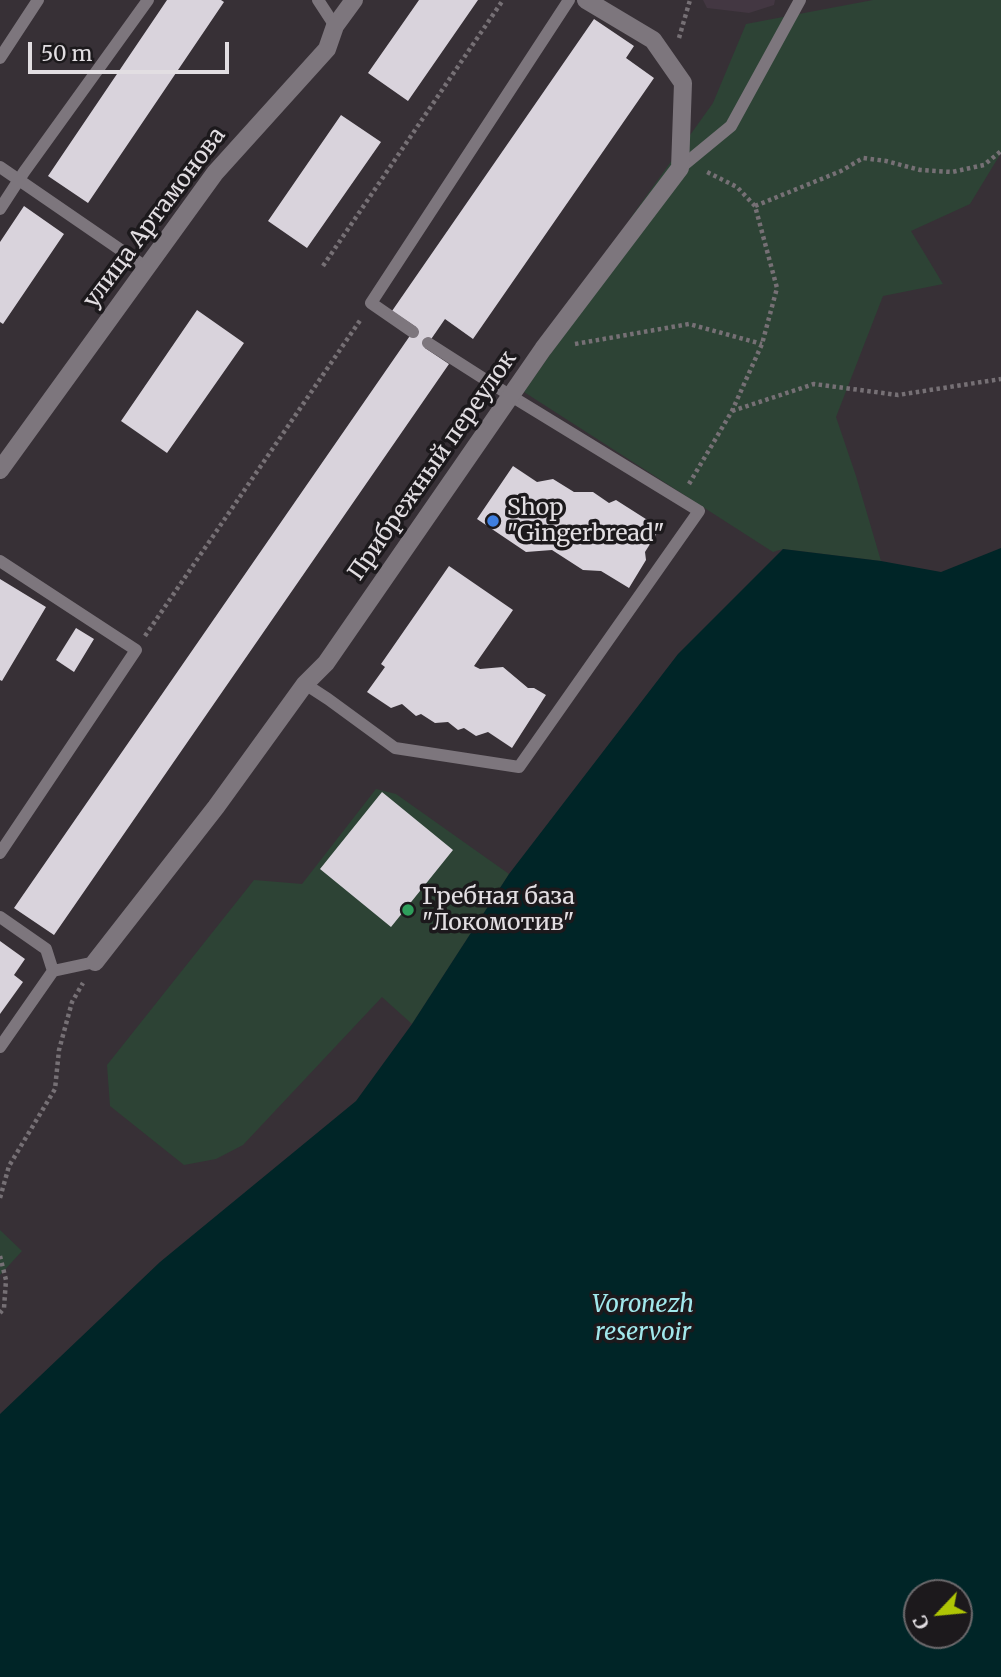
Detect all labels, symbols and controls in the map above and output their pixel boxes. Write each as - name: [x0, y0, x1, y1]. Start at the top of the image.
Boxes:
- scale bar: [32, 28, 233, 72]
- text: 50 m: [41, 40, 92, 67]
- street label: улица Артамонова: [78, 122, 232, 314]
- street label: Прибрежный переулок: [343, 346, 523, 586]
- place label: Shop "Gingerbread": [507, 494, 665, 548]
- marker: Shop "Gingerbread": [485, 513, 501, 529]
- place label: Гребная база "Локомотив": [422, 883, 575, 937]
- marker: Гребная база "Локомотив": [400, 902, 416, 918]
- water label: Voronezh reservoir: [592, 1291, 694, 1347]
- north arrow: [903, 1579, 973, 1649]
- text: С: [907, 1611, 934, 1633]

